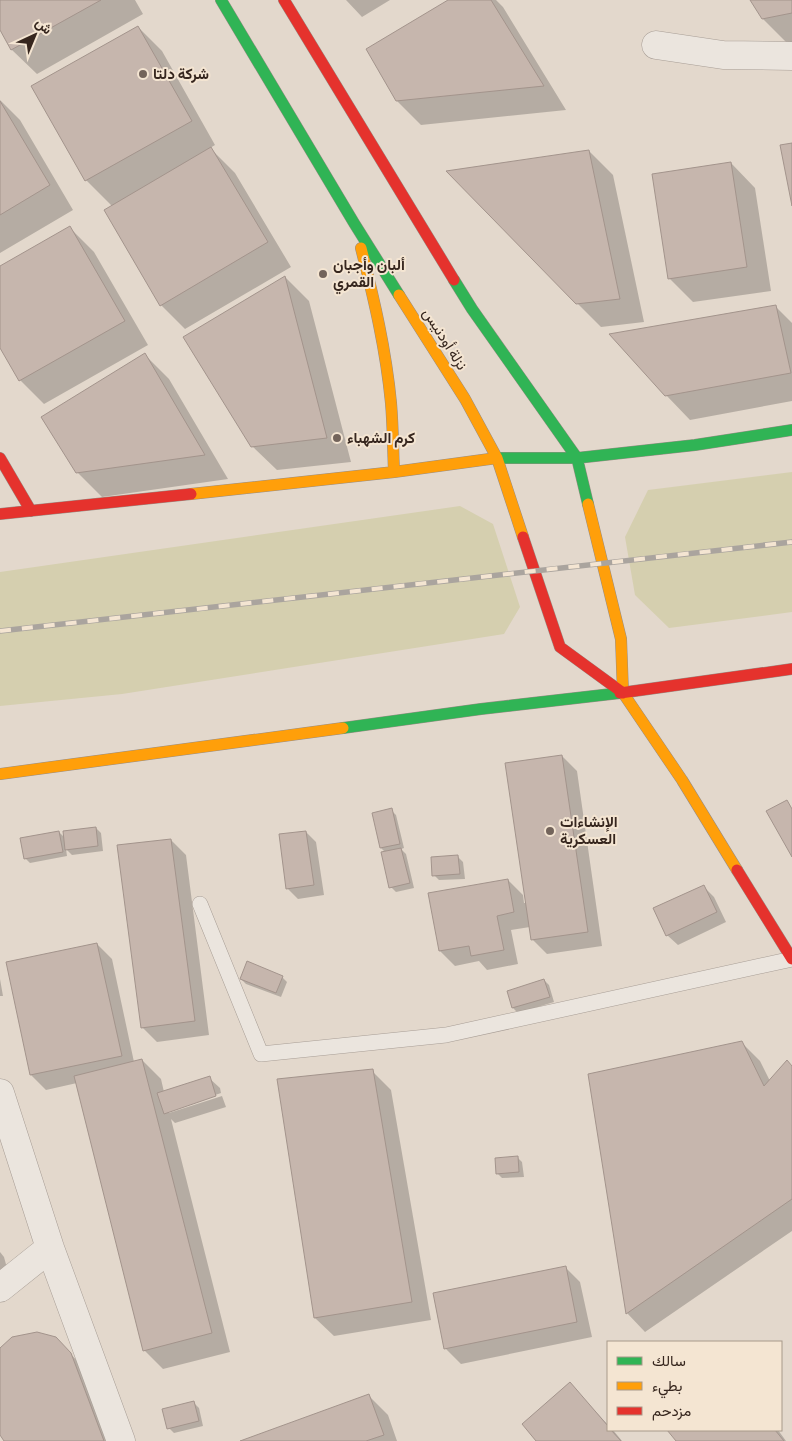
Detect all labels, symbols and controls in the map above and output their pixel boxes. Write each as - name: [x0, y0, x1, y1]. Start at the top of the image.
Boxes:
- north arrow: [10, 10, 60, 60]
- text: ش: [32, 14, 56, 38]
- place label: شركة دلتا: [153, 66, 209, 83]
- marker: شركة دلتا: [137, 68, 149, 80]
- place label: ألبان وأجبان القمري: [333, 257, 405, 295]
- marker: ألبان وأجبان القمري: [317, 268, 329, 280]
- street label: نزلة أودنيس: [418, 305, 470, 374]
- place label: كرم الشهباء: [347, 430, 415, 448]
- marker: كرم الشهباء: [331, 432, 343, 444]
- place label: الإنشاءات العسكرية: [560, 814, 618, 848]
- marker: الإنشاءات العسكرية: [544, 825, 556, 837]
- legend: [607, 1341, 782, 1431]
- text: سالك: [652, 1353, 686, 1369]
- text: بطيء: [652, 1378, 682, 1399]
- text: مزدحم: [652, 1403, 691, 1421]

